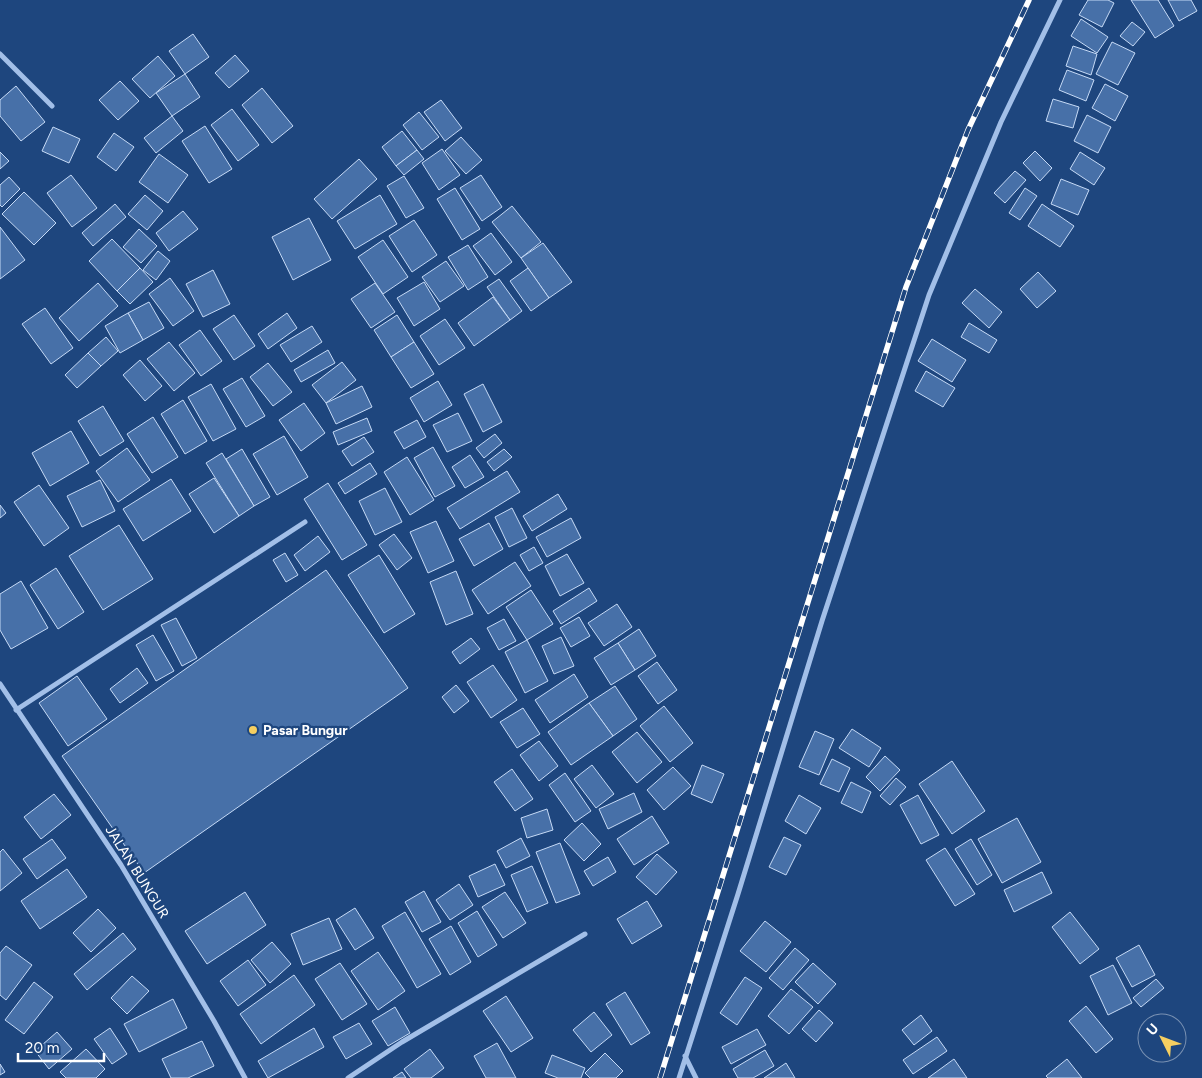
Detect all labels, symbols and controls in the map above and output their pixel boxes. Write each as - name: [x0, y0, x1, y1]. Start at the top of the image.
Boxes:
- place label: Pasar Bungur: [263, 722, 348, 739]
- marker: Pasar Bungur: [247, 724, 259, 736]
- street label: JALAN BUNGUR: [102, 822, 173, 922]
- north arrow: [1137, 1013, 1187, 1063]
- text: U: [1143, 1020, 1162, 1039]
- scale bar: [18, 1030, 104, 1062]
- text: 20 m: [25, 1039, 59, 1057]

